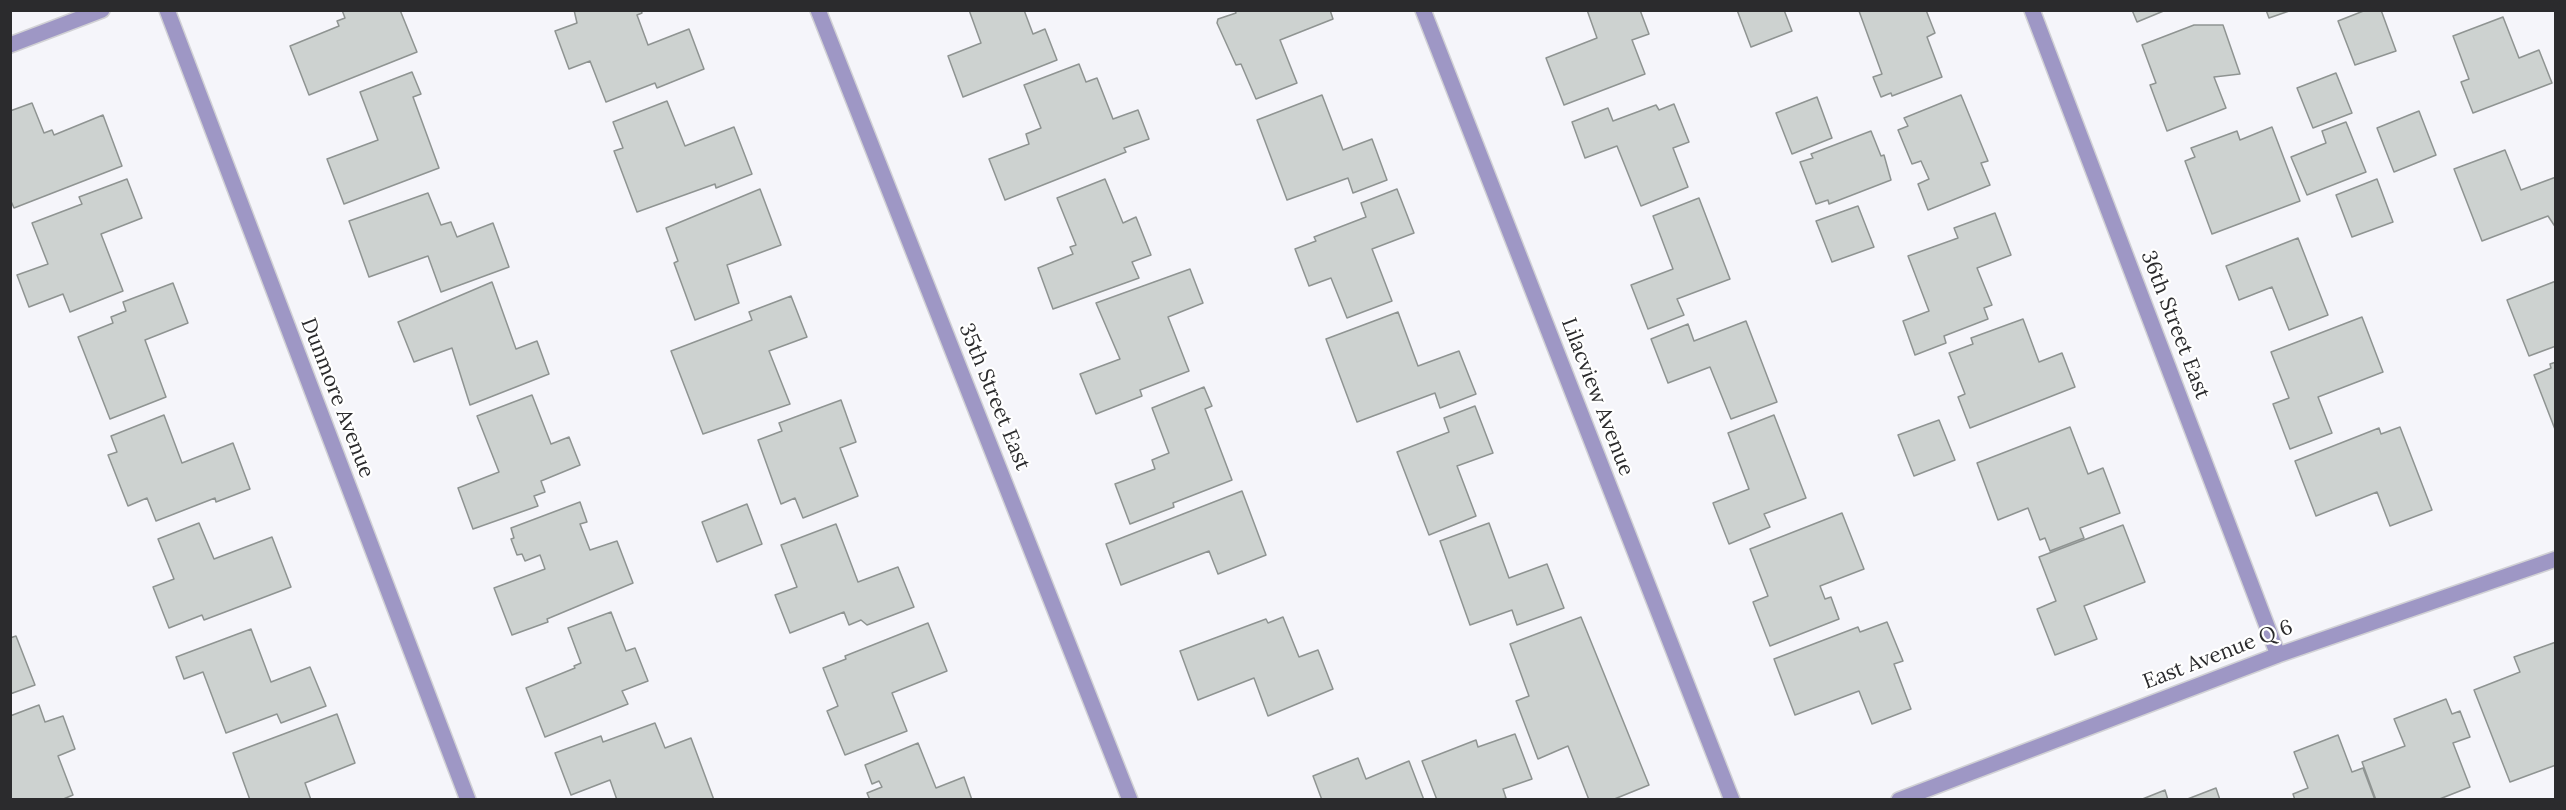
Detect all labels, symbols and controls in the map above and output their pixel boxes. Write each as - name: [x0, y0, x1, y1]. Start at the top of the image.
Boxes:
- street label: 36th Street East: [2135, 247, 2215, 403]
- street label: Lilacview Avenue: [1555, 314, 1639, 480]
- street label: Dunmore Avenue: [295, 315, 379, 481]
- street label: 35th Street East: [953, 320, 1035, 474]
- street label: East Avenue Q 6: [2140, 615, 2296, 695]

